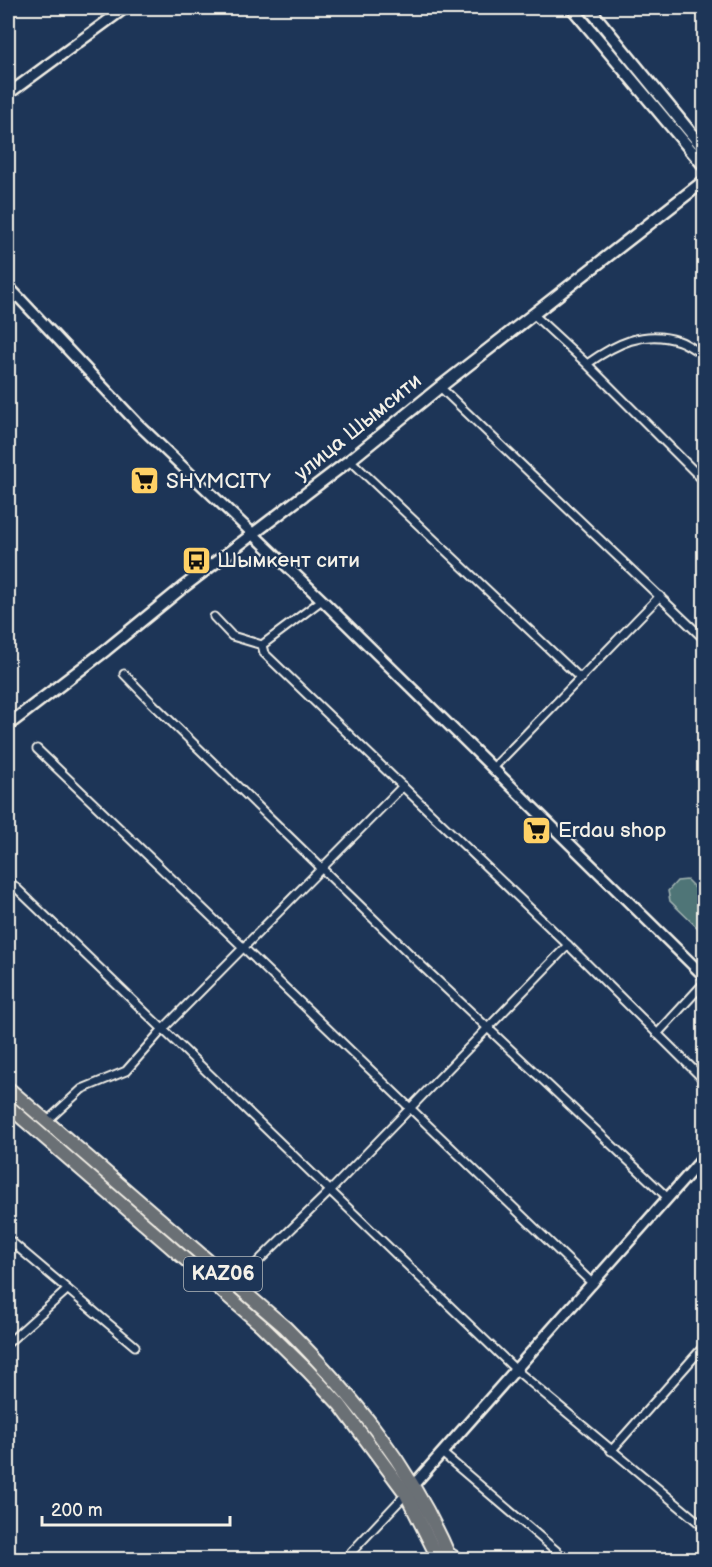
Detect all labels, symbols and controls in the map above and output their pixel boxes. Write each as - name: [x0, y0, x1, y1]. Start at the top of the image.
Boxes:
- street label: улица Шымсити: [289, 368, 427, 486]
- supermarket icon: SHYMCITY: [129, 465, 161, 497]
- place label: SHYMCITY: [166, 469, 272, 494]
- bus stop icon: Шымкент сити: [180, 544, 212, 576]
- place label: Шымкент сити: [217, 548, 360, 573]
- supermarket icon: Erdau shop: [521, 814, 553, 846]
- place label: Erdau shop: [558, 818, 666, 843]
- road number: KАZ06: [184, 1257, 262, 1291]
- scale bar: [42, 1489, 230, 1527]
- text: 200 m: [51, 1500, 103, 1521]

